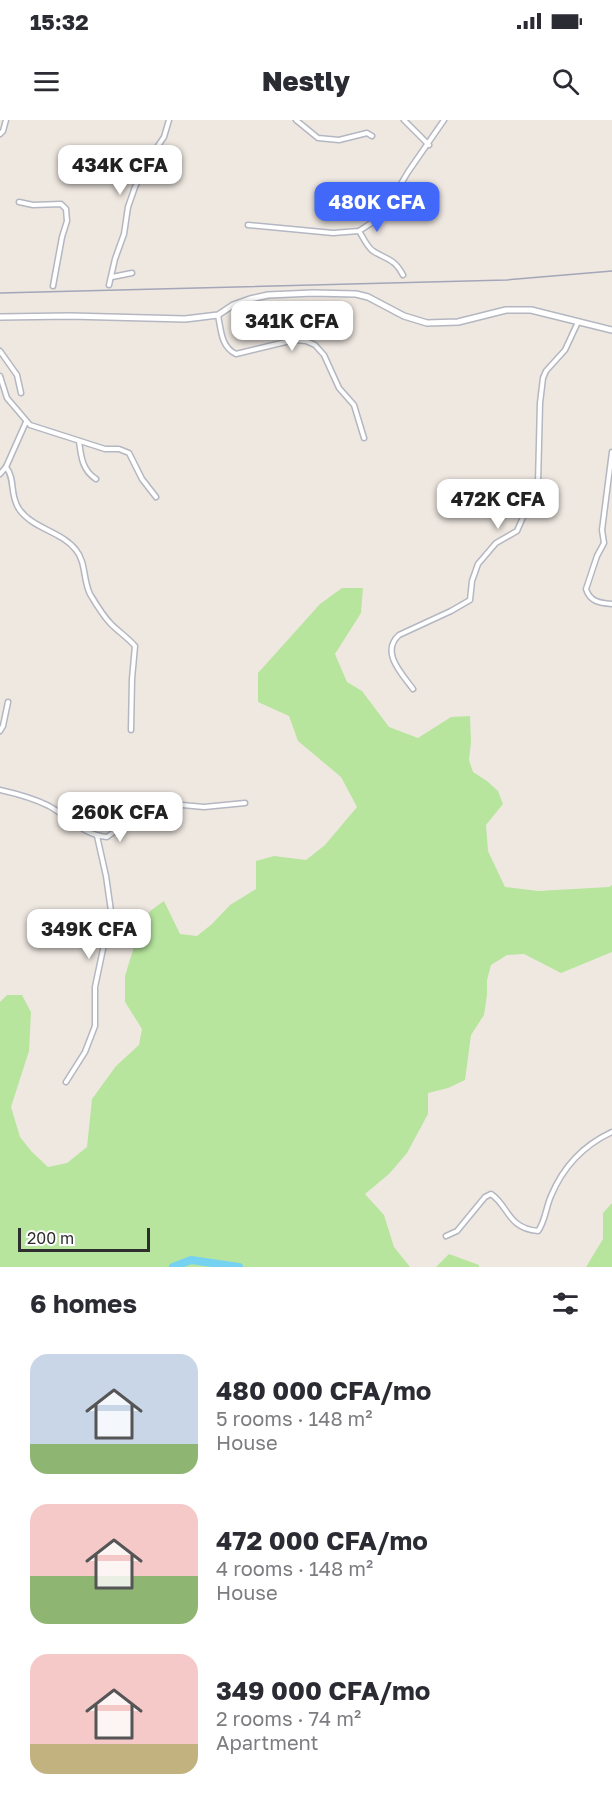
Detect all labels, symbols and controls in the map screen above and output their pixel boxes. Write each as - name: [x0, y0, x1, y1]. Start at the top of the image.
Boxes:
- text: 15:32: [30, 8, 89, 35]
- icon: menu: [30, 65, 63, 98]
- text: Nestly: [262, 65, 350, 97]
- icon: search: [549, 65, 582, 98]
- pin: 434K CFA: [58, 145, 182, 196]
- text: 434K CFA: [72, 152, 168, 176]
- pin: 480K CFA: [315, 182, 439, 233]
- text: 480K CFA: [328, 189, 426, 213]
- pin: 341K CFA: [230, 301, 354, 352]
- text: 341K CFA: [245, 308, 339, 332]
- pin: 472K CFA: [436, 479, 560, 530]
- text: 472K CFA: [451, 486, 545, 510]
- pin: 260K CFA: [58, 792, 182, 843]
- text: 260K CFA: [72, 799, 168, 823]
- pin: 349K CFA: [27, 909, 151, 960]
- text: 349K CFA: [41, 916, 137, 940]
- scale bar: [18, 1225, 150, 1252]
- text: 200 m: [27, 1228, 74, 1248]
- icon: filters: [549, 1287, 582, 1320]
- text: 6 homes: [30, 1288, 137, 1319]
- text: 480 000 CFA/mo: [216, 1375, 431, 1406]
- icon: home: [78, 1378, 150, 1450]
- text: 5 rooms · 148 m²: [216, 1406, 373, 1430]
- text: House: [216, 1430, 278, 1454]
- text: 472 000 CFA/mo: [216, 1525, 428, 1556]
- icon: home: [78, 1528, 150, 1600]
- text: 4 rooms · 148 m²: [216, 1556, 373, 1580]
- text: House: [216, 1580, 278, 1604]
- text: 349 000 CFA/mo: [216, 1675, 430, 1706]
- icon: home: [78, 1678, 150, 1750]
- text: 2 rooms · 74 m²: [216, 1706, 361, 1730]
- text: Apartment: [216, 1730, 319, 1754]

